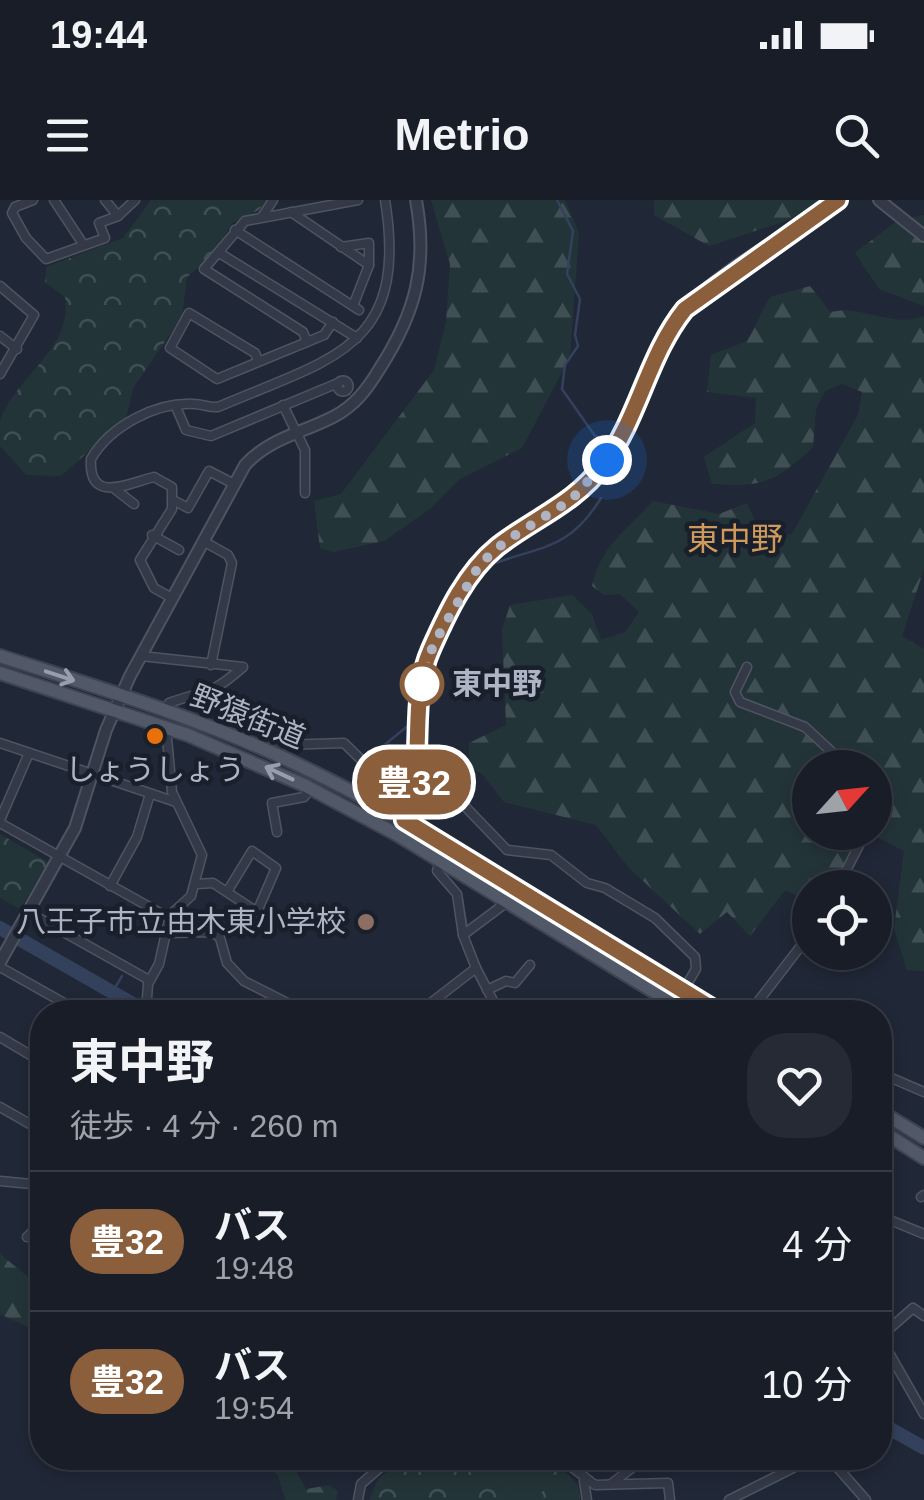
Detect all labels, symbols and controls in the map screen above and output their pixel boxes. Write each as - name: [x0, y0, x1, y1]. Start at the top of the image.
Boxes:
- text: 19:44: [50, 14, 147, 56]
- icon: menu: [40, 108, 95, 163]
- icon: search: [829, 108, 884, 163]
- text: Metrio: [395, 109, 530, 160]
- your location: [582, 435, 632, 485]
- district label: 東中野: [687, 521, 783, 557]
- marker: 東中野: [401, 663, 443, 705]
- place label: 東中野: [452, 667, 542, 700]
- one-way arrow: [44, 668, 76, 686]
- street label: 野猿街道: [186, 679, 310, 754]
- marker: しょうしょう: [144, 725, 166, 747]
- line badge: 豊32: [356, 750, 472, 814]
- north arrow: [792, 750, 892, 850]
- map controls: [792, 750, 892, 970]
- place label: しょうしょう: [65, 753, 245, 786]
- one-way arrow: [265, 762, 295, 781]
- text: 豊32: [377, 763, 451, 802]
- button: locate: [792, 870, 892, 970]
- place label: 八王子市立由木東小学校: [16, 905, 346, 938]
- marker: 八王子市立由木東小学校: [355, 911, 377, 933]
- button: heart: [747, 1033, 852, 1138]
- text: 東中野: [70, 1036, 214, 1089]
- text: 徒歩 · 4 分 · 260 m: [70, 1108, 339, 1144]
- text: バス: [214, 1205, 290, 1247]
- text: 豊32: [90, 1222, 164, 1261]
- text: 4 分: [782, 1224, 852, 1266]
- text: 19:48: [214, 1250, 294, 1286]
- text: バス: [214, 1345, 290, 1387]
- text: 豊32: [90, 1362, 164, 1401]
- text: 10 分: [761, 1364, 852, 1406]
- text: 19:54: [214, 1390, 294, 1426]

